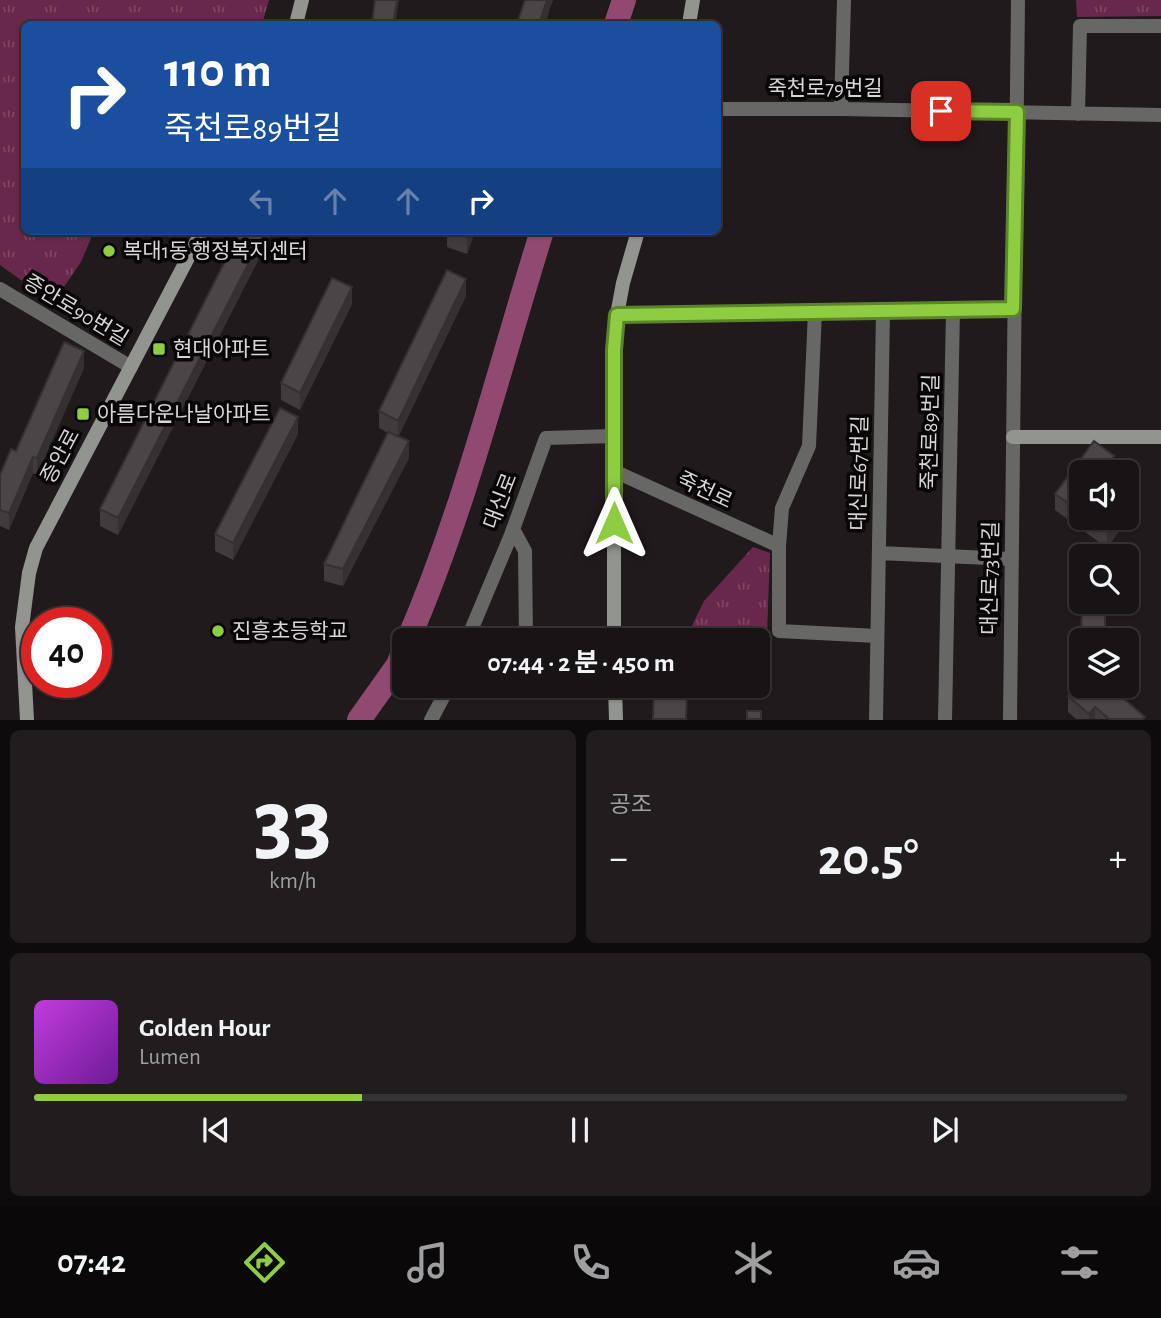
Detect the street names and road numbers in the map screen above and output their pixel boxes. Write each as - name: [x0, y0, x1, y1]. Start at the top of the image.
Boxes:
- street label: 죽천로79번길: [767, 77, 883, 99]
- street label: 증안로90번길: [20, 270, 132, 350]
- street label: 죽천로89번길: [918, 374, 942, 490]
- street label: 대신로67번길: [847, 415, 871, 531]
- street label: 증안로: [37, 425, 83, 487]
- street label: 죽천로: [674, 468, 736, 512]
- street label: 대신로: [479, 470, 521, 532]
- street label: 대신로73번길: [978, 521, 1002, 635]

